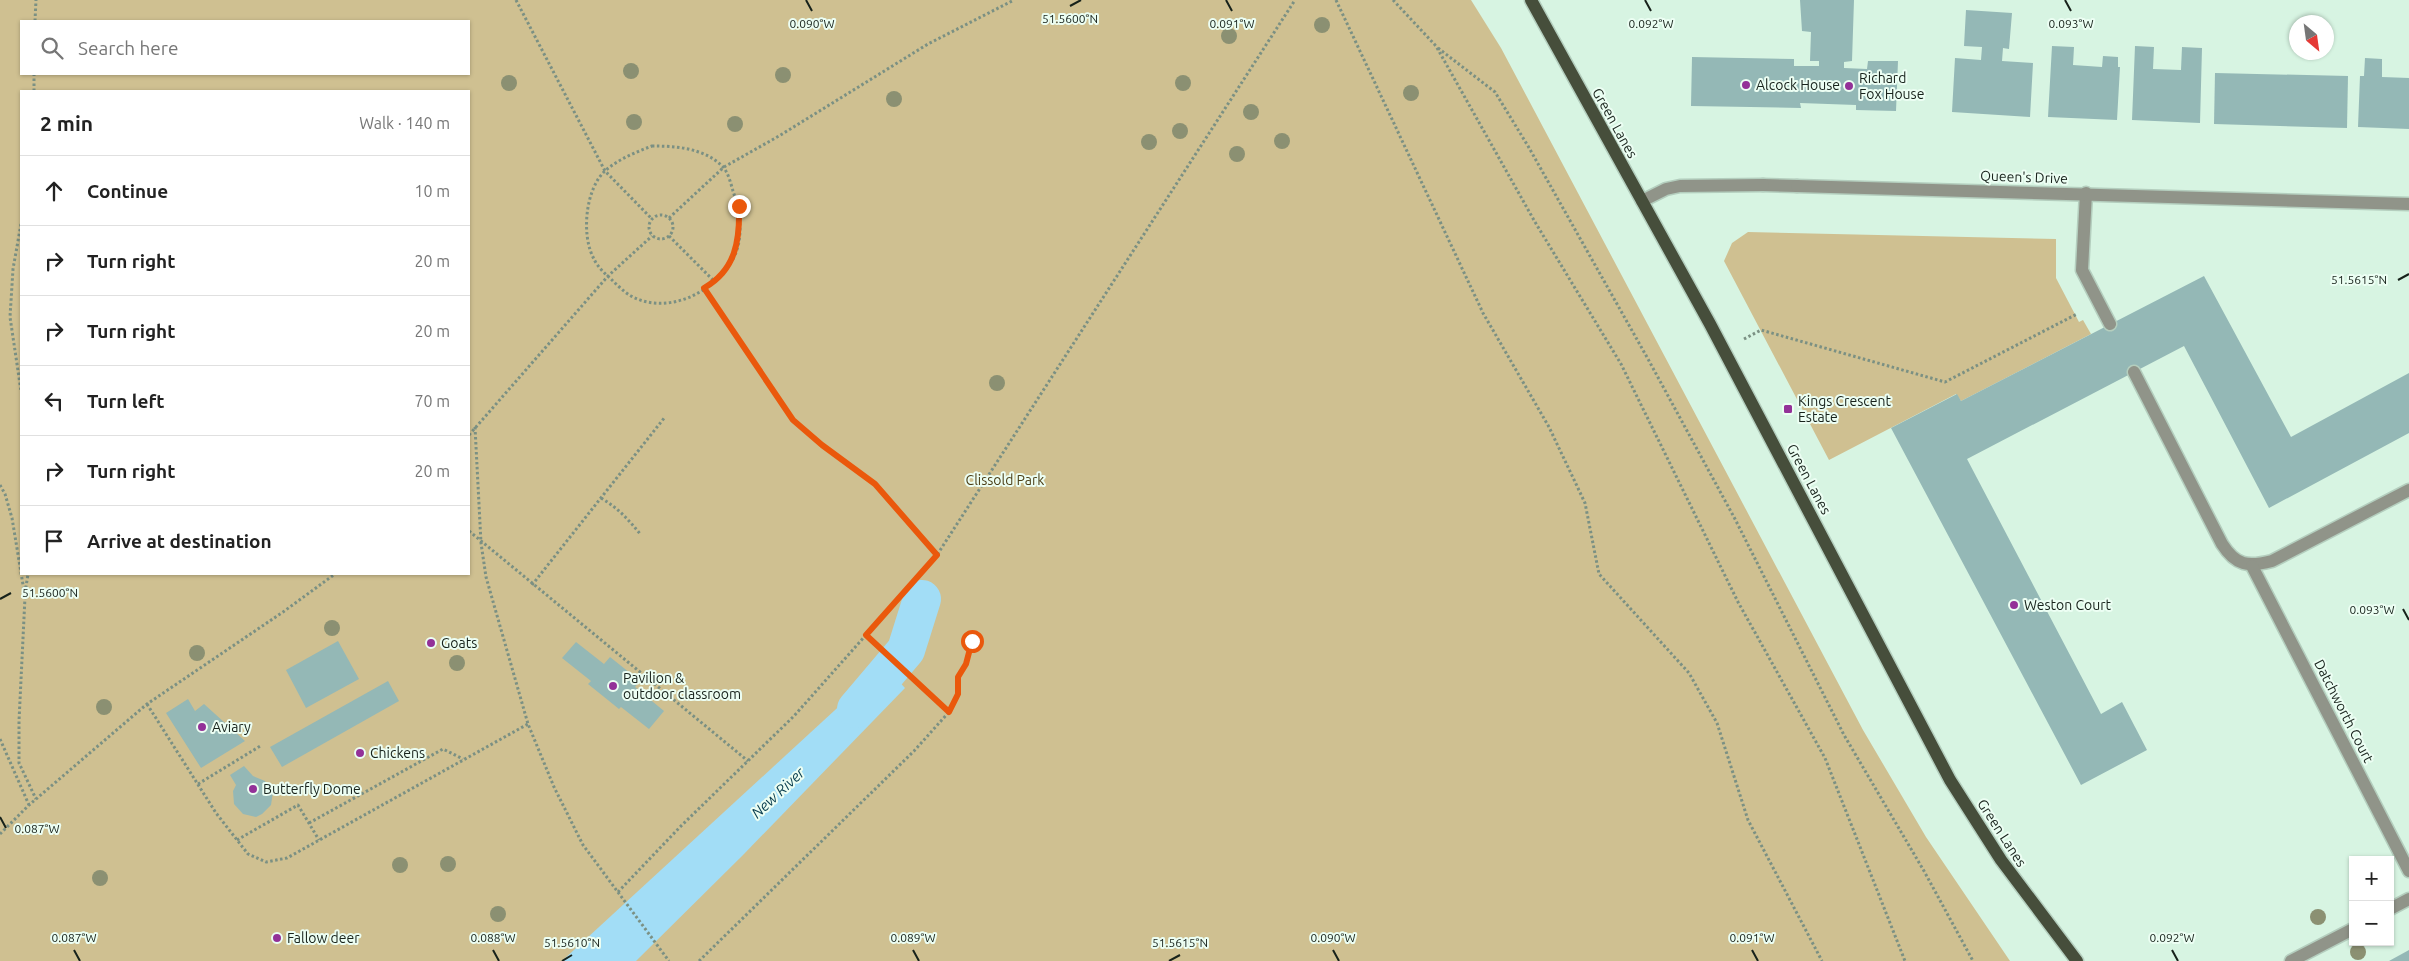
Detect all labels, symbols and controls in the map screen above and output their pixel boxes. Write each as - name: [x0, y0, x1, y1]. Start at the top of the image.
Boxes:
- text: 51.5600°N: [1042, 12, 1098, 25]
- north arrow: [2289, 15, 2334, 60]
- text: 0.090°W: [790, 17, 835, 30]
- text: 0.091°W: [1210, 17, 1255, 30]
- text: 0.092°W: [1629, 17, 1674, 30]
- text: 0.093°W: [2049, 17, 2094, 30]
- search box: [20, 20, 470, 75]
- icon: search: [38, 34, 66, 62]
- text: Search here: [78, 37, 178, 59]
- place label: Richard Fox House: [1859, 70, 1924, 102]
- place label: Alcock House: [1756, 77, 1840, 93]
- marker: Alcock House: [1740, 79, 1752, 91]
- marker: Richard Fox House: [1843, 80, 1855, 92]
- street label: Green Lanes: [1589, 85, 1641, 161]
- text: 2 min: [40, 111, 93, 135]
- text: Walk · 140 m: [359, 114, 450, 132]
- street label: Queen's Drive: [1980, 167, 2068, 187]
- icon: ahead: [40, 177, 68, 205]
- text: Continue: [87, 180, 168, 202]
- text: 10 m: [414, 182, 450, 200]
- route end: [728, 195, 751, 218]
- icon: right: [40, 247, 68, 275]
- text: Turn right: [87, 250, 175, 272]
- text: 20 m: [414, 252, 450, 270]
- text: 51.5615°N: [2331, 273, 2387, 286]
- icon: right: [40, 317, 68, 345]
- text: Turn right: [87, 320, 175, 342]
- text: 20 m: [414, 322, 450, 340]
- icon: left: [40, 387, 68, 415]
- text: Turn left: [87, 390, 165, 412]
- text: 70 m: [414, 392, 450, 410]
- place label: Kings Crescent Estate: [1798, 393, 1891, 425]
- marker: Kings Crescent Estate: [1782, 403, 1794, 415]
- street label: Green Lanes: [1784, 441, 1834, 517]
- icon: right: [40, 457, 68, 485]
- text: Turn right: [87, 460, 175, 482]
- text: 20 m: [414, 462, 450, 480]
- park label: Clissold Park: [966, 472, 1044, 488]
- icon: arrive: [40, 527, 68, 555]
- text: Arrive at destination: [87, 530, 272, 552]
- text: 51.5600°N: [22, 586, 78, 599]
- place label: Weston Court: [2024, 597, 2111, 613]
- marker: Weston Court: [2008, 599, 2020, 611]
- text: 0.093°W: [2350, 603, 2395, 616]
- route start: [961, 630, 984, 653]
- place label: Goats: [441, 635, 477, 651]
- marker: Goats: [425, 637, 437, 649]
- street label: Datchworth Court: [2311, 657, 2377, 766]
- place label: Pavilion & outdoor classroom: [623, 670, 741, 702]
- marker: Pavilion & outdoor classroom: [607, 680, 619, 692]
- place label: Aviary: [212, 719, 251, 735]
- marker: Aviary: [196, 721, 208, 733]
- place label: Chickens: [370, 745, 425, 761]
- marker: Chickens: [354, 747, 366, 759]
- water label: New River: [748, 763, 809, 821]
- place label: Butterfly Dome: [263, 781, 361, 797]
- marker: Butterfly Dome: [247, 783, 259, 795]
- street label: Green Lanes: [1974, 796, 2030, 870]
- text: 0.087°W: [15, 822, 60, 835]
- map controls: [2349, 856, 2394, 946]
- button: +: [2349, 856, 2394, 901]
- button: −: [2349, 901, 2394, 946]
- place label: Fallow deer: [287, 930, 360, 946]
- text: 0.087°W: [52, 931, 97, 944]
- text: 0.088°W: [471, 931, 516, 944]
- text: 0.089°W: [891, 931, 936, 944]
- text: 0.090°W: [1311, 931, 1356, 944]
- text: 0.091°W: [1730, 931, 1775, 944]
- text: 0.092°W: [2150, 931, 2195, 944]
- marker: Fallow deer: [271, 932, 283, 944]
- text: 51.5610°N: [544, 936, 600, 949]
- text: 51.5615°N: [1152, 936, 1208, 949]

